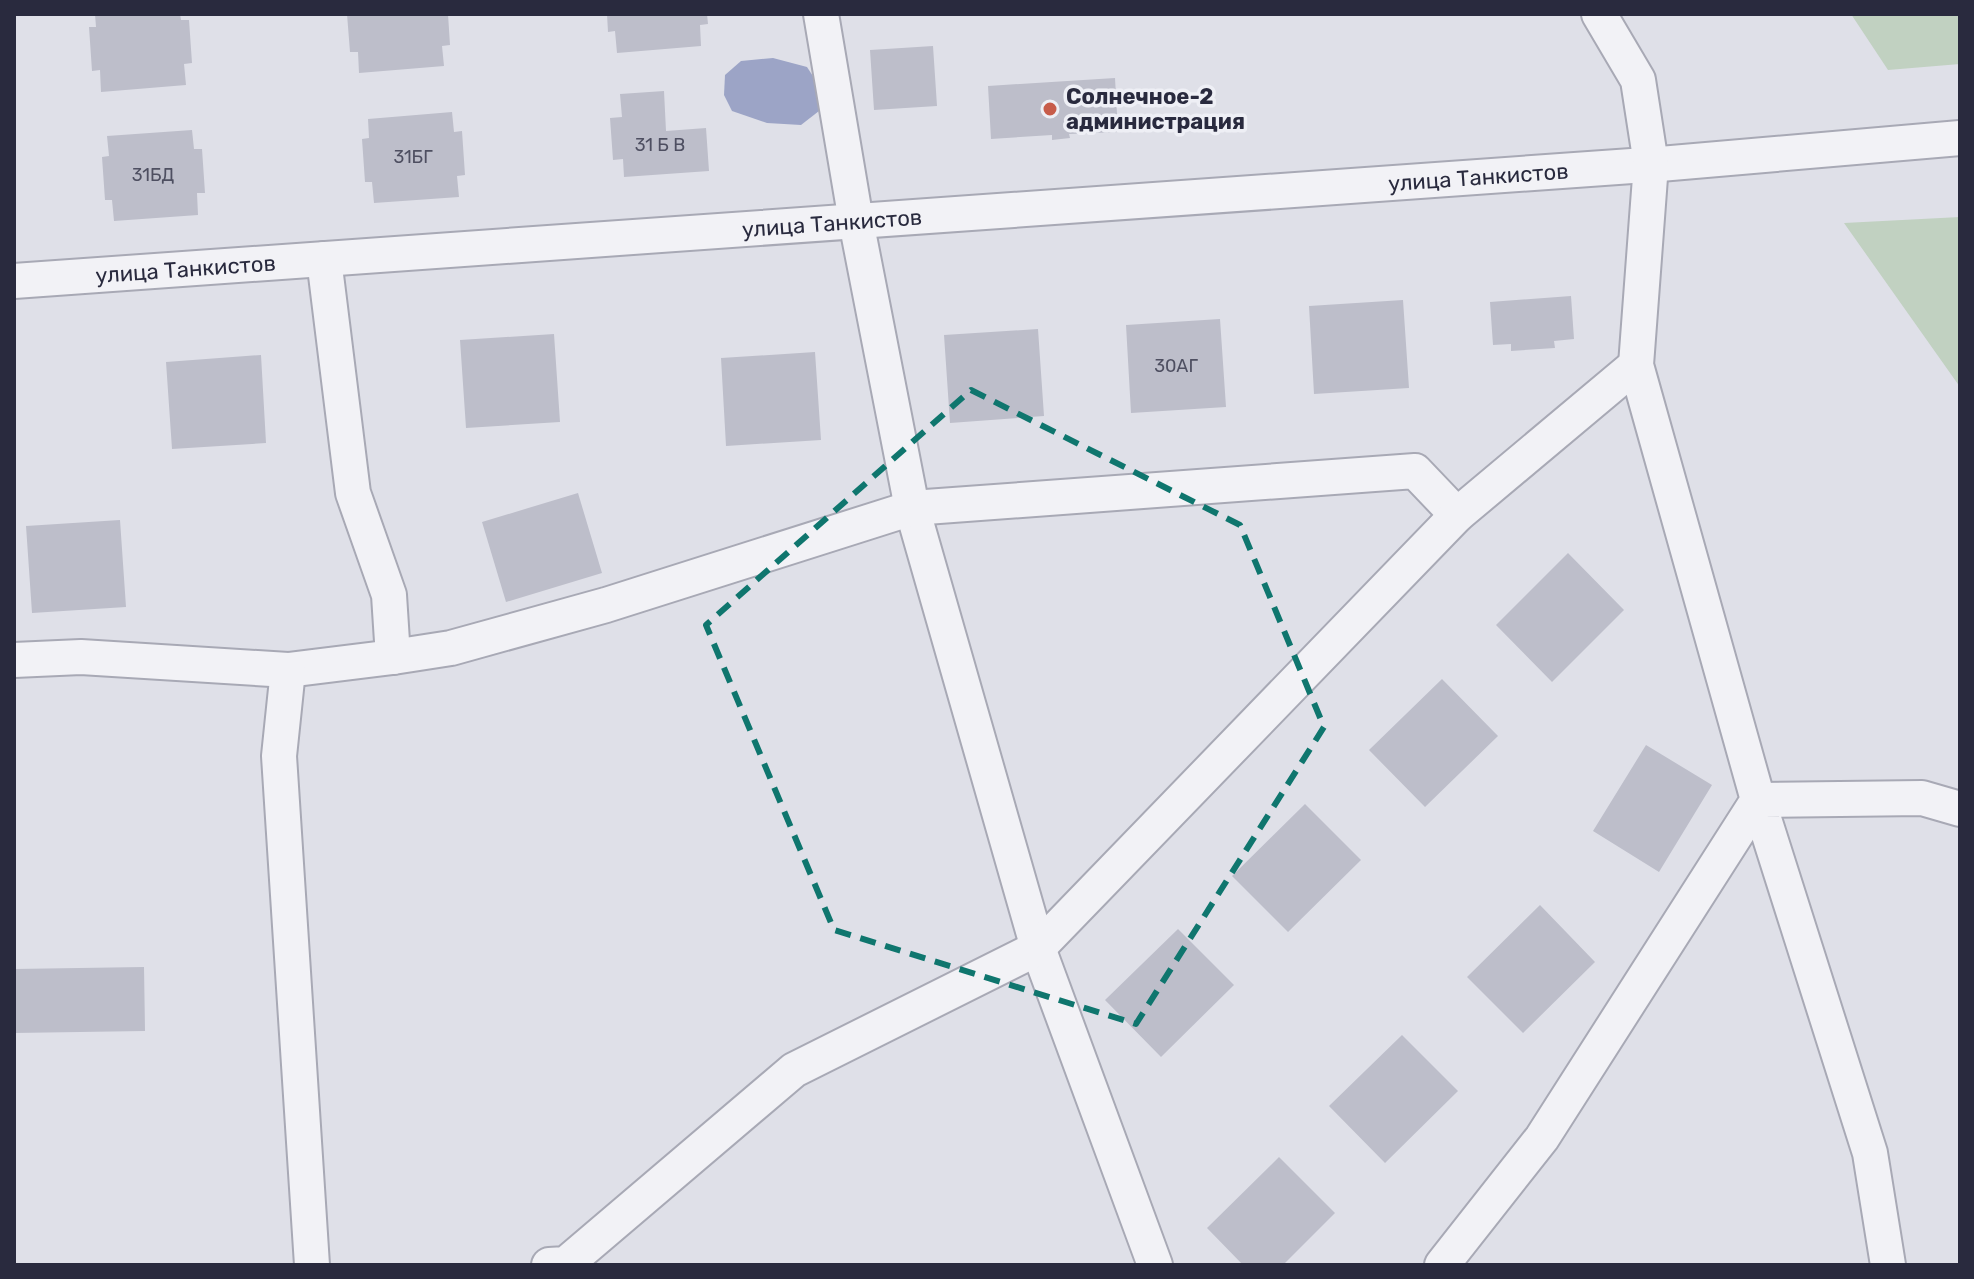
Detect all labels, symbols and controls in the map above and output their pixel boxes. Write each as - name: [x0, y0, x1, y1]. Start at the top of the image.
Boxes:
- place label: Солнечное-2 администрация: [1066, 83, 1245, 135]
- marker: Солнечное-2 администрация: [1041, 100, 1059, 118]
- house number: 31 Б В: [635, 134, 685, 156]
- house number: 31БГ: [393, 146, 433, 168]
- street label: улица Танкистов: [1387, 157, 1569, 197]
- house number: 31БД: [132, 164, 174, 186]
- street label: улица Танкистов: [741, 203, 923, 243]
- street label: улица Танкистов: [95, 249, 277, 289]
- house number: 30АГ: [1154, 355, 1198, 377]

